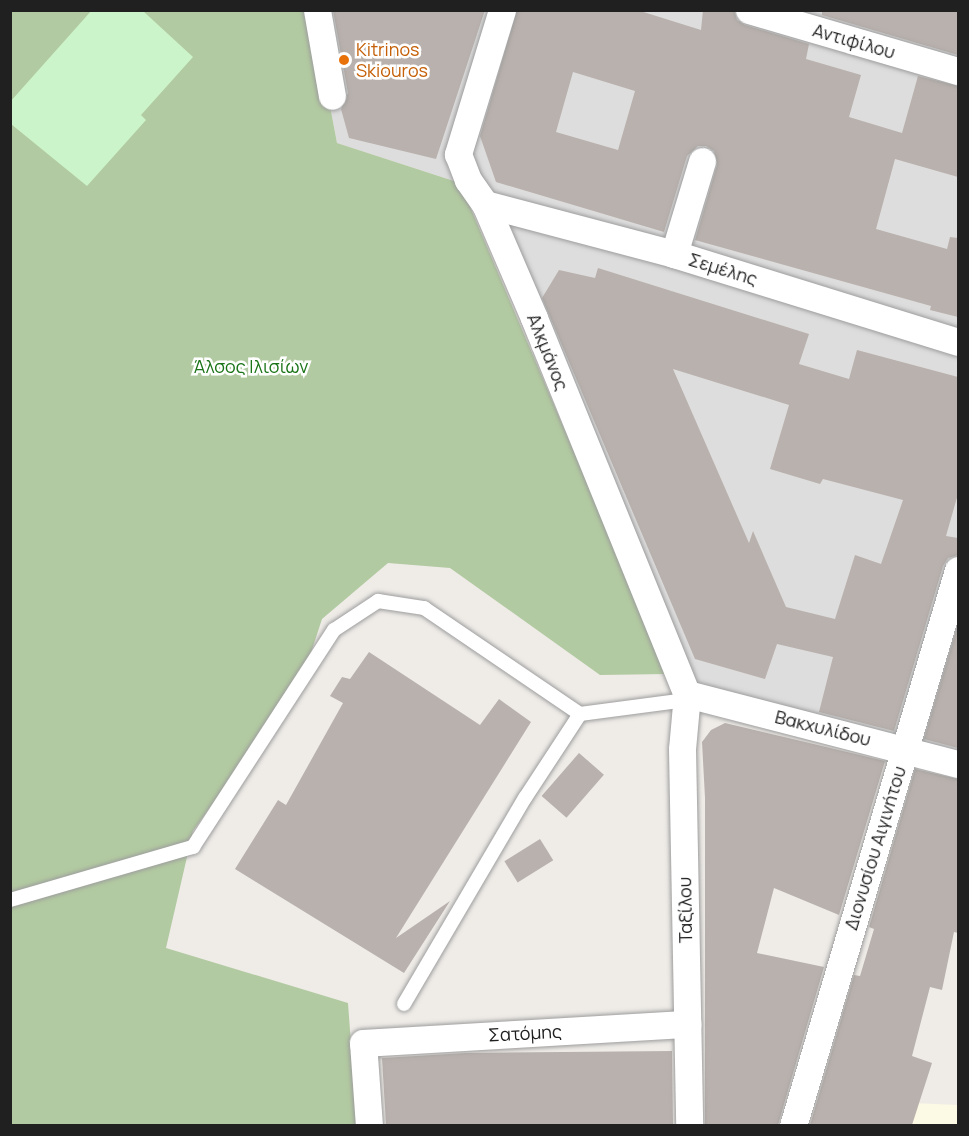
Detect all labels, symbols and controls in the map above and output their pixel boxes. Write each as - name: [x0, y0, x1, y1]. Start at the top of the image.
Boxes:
- street label: Αντιφίλου: [810, 19, 898, 63]
- place label: Kitrinos Skiouros: [356, 39, 428, 82]
- marker: Kitrinos Skiouros: [337, 53, 351, 67]
- street label: Σεμέλης: [686, 248, 760, 290]
- street label: Αλκμάνος: [523, 310, 573, 394]
- park label: Άλσος Ιλισίων: [194, 355, 308, 377]
- street label: Βακχυλίδου: [773, 706, 873, 750]
- street label: Διονυσίου Αιγινήτου: [840, 763, 910, 933]
- street label: Ταξίλου: [674, 877, 696, 943]
- street label: Σατόμης: [488, 1020, 562, 1046]

